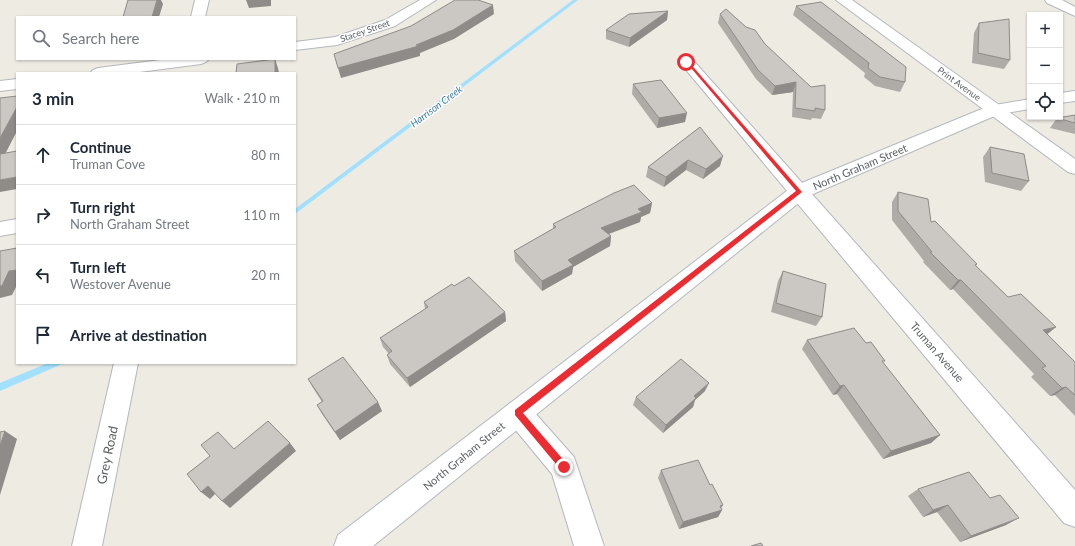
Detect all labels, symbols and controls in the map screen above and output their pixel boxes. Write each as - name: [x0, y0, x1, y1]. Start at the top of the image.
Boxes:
- map controls: [1027, 12, 1063, 120]
- button: +: [1027, 12, 1063, 48]
- search box: [16, 16, 296, 60]
- street label: Stacey Street: [339, 17, 392, 44]
- icon: search: [30, 27, 52, 49]
- text: Search here: [62, 29, 139, 47]
- button: −: [1027, 48, 1063, 84]
- route start: [677, 53, 695, 71]
- street label: Print Avenue: [936, 64, 983, 103]
- water label: Harrison Creek: [408, 82, 464, 129]
- button: locate: [1027, 84, 1063, 120]
- text: 3 min: [32, 88, 74, 109]
- text: Walk · 210 m: [204, 90, 280, 106]
- text: Continue: [70, 138, 131, 156]
- street label: North Graham Street: [811, 141, 909, 192]
- icon: ahead: [32, 144, 54, 166]
- text: 80 m: [251, 147, 280, 163]
- text: Truman Cove: [70, 156, 145, 172]
- text: Turn right: [70, 198, 135, 216]
- icon: right: [32, 204, 54, 226]
- text: 110 m: [243, 207, 280, 223]
- text: North Graham Street: [70, 216, 190, 232]
- text: Turn left: [70, 258, 126, 276]
- icon: left: [32, 264, 54, 286]
- text: 20 m: [251, 267, 280, 283]
- text: Westover Avenue: [70, 276, 171, 292]
- street label: Truman Avenue: [908, 319, 967, 384]
- icon: arrive: [32, 324, 54, 346]
- text: Arrive at destination: [70, 326, 207, 344]
- street label: North Graham Street: [420, 419, 507, 492]
- street label: Grey Road: [93, 424, 121, 486]
- route end: [555, 458, 573, 476]

